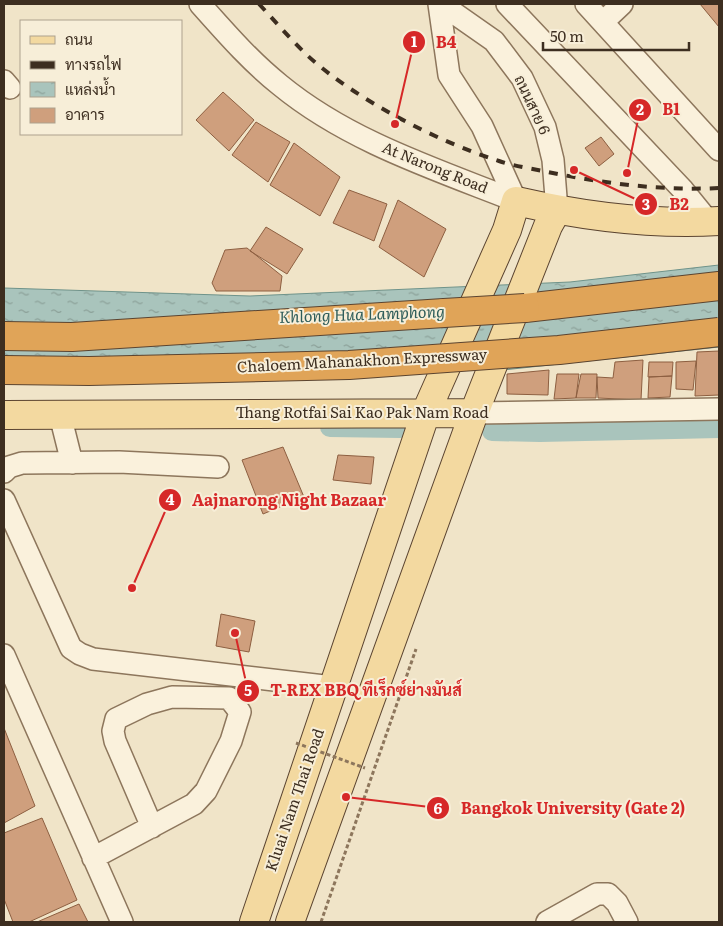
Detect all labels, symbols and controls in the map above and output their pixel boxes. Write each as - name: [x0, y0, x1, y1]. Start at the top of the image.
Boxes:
- legend: [20, 20, 182, 135]
- scale bar: [543, 20, 689, 52]
- text: 50 m: [550, 24, 584, 47]
- text: ถนน: [65, 27, 93, 50]
- callout: B4: [401, 27, 467, 58]
- text: 1: [411, 29, 417, 52]
- text: B4: [436, 29, 457, 53]
- text: ทางรถไฟ: [65, 52, 122, 75]
- street label: ถนนสาย 6: [510, 71, 557, 138]
- text: แหล่งน้ำ: [65, 77, 116, 100]
- callout: B1: [628, 94, 690, 125]
- text: B1: [662, 96, 680, 120]
- text: 2: [636, 97, 644, 120]
- text: อาคาร: [65, 102, 105, 125]
- street label: At Narong Road: [379, 135, 492, 198]
- callout: B2: [634, 189, 698, 220]
- text: B2: [669, 191, 689, 215]
- text: 3: [642, 192, 650, 215]
- water label: Khlong Hua Lamphong: [279, 298, 445, 328]
- street label: Chaloem Mahanakhon Expressway: [236, 341, 488, 378]
- street label: Thang Rotfai Sai Kao Pak Nam Road: [235, 400, 489, 423]
- callout: Aajnarong Night Bazaar: [157, 484, 397, 515]
- text: 4: [165, 487, 175, 510]
- text: Aajnarong Night Bazaar: [192, 487, 386, 511]
- callout: T-REX BBQ ทีเร็กซ์ย่างมันส์: [235, 675, 472, 706]
- text: T-REX BBQ ทีเร็กซ์ย่างมันส์: [270, 677, 463, 701]
- text: 5: [244, 678, 252, 701]
- street label: Kluai Nam Thai Road: [258, 725, 329, 874]
- callout: Bangkok University (Gate 2): [425, 793, 695, 824]
- text: Bangkok University (Gate 2): [461, 795, 685, 819]
- text: 6: [434, 796, 443, 819]

